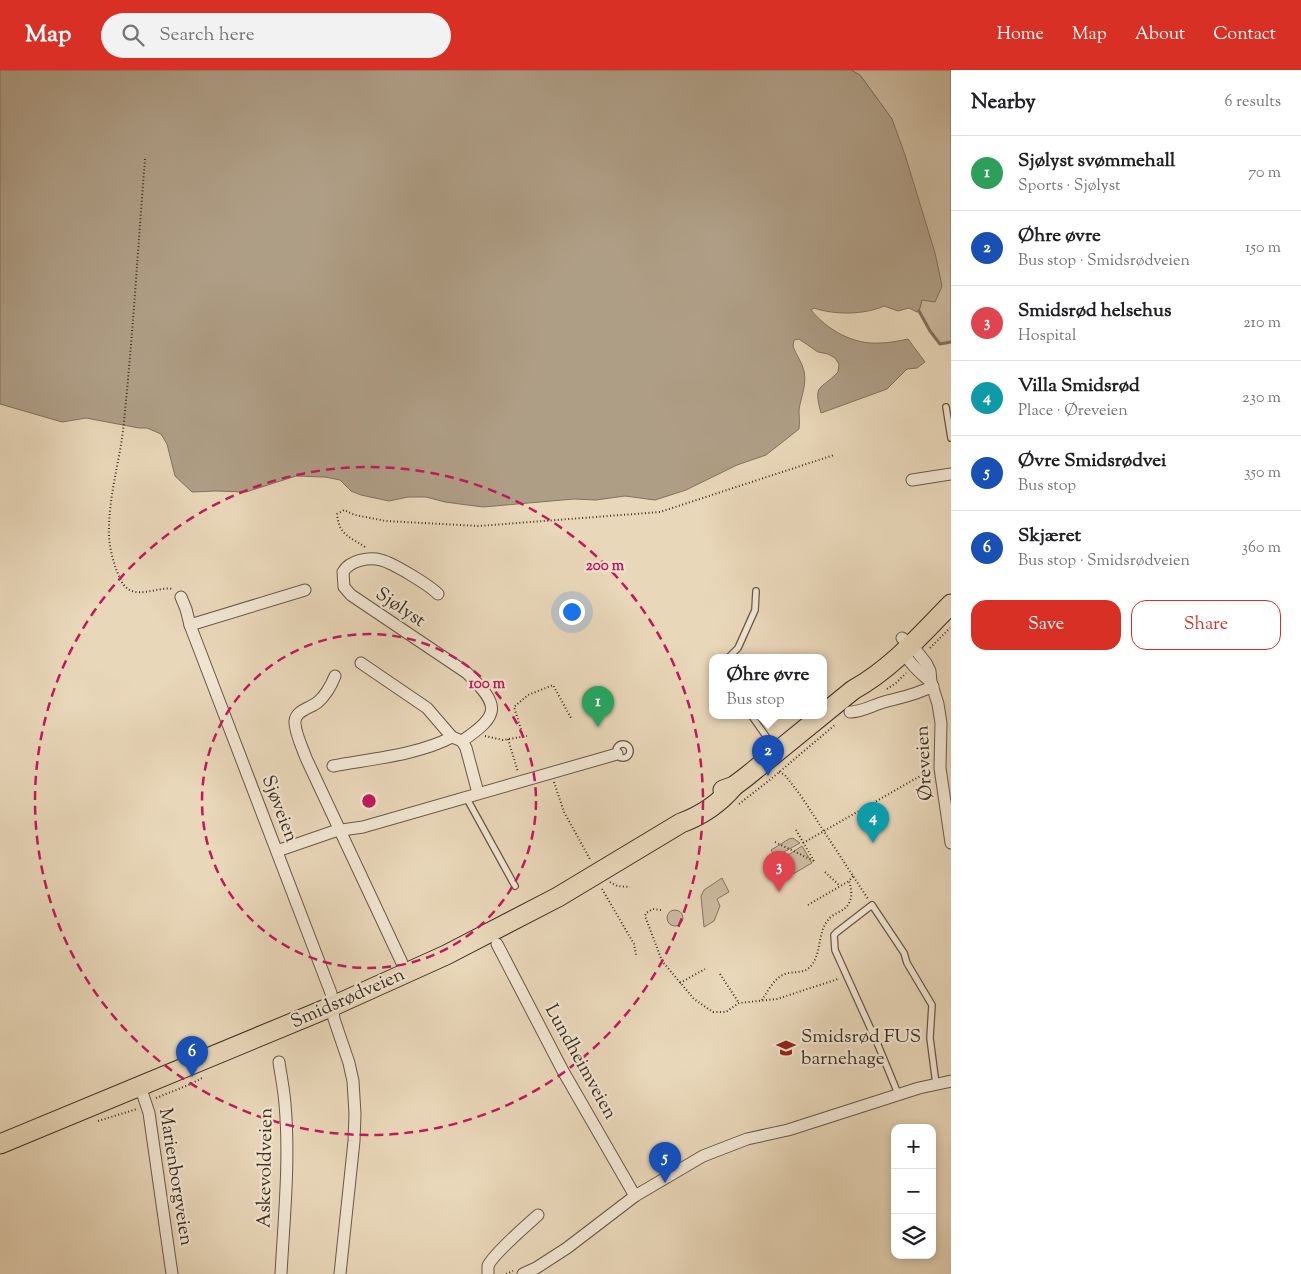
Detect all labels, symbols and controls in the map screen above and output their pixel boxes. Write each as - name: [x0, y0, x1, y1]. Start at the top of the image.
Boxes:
- search box: [101, 13, 451, 58]
- text: Map: [25, 18, 71, 52]
- icon: search: [119, 21, 147, 49]
- text: Search here: [159, 22, 255, 49]
- text: Home: [997, 22, 1044, 48]
- text: Map: [1072, 22, 1107, 48]
- text: About: [1135, 22, 1185, 48]
- text: Contact: [1213, 22, 1276, 48]
- text: Nearby: [971, 88, 1036, 118]
- text: 6 results: [1225, 91, 1281, 114]
- text: Sjølyst svømmehall: [1018, 148, 1175, 175]
- text: 1: [984, 162, 990, 185]
- text: 70 m: [1248, 162, 1281, 185]
- text: Sports · Sjølyst: [1018, 175, 1121, 198]
- text: Øhre øvre: [1018, 223, 1101, 250]
- text: 2: [983, 237, 991, 260]
- text: 150 m: [1245, 237, 1281, 260]
- text: Bus stop · Smidsrødveien: [1018, 250, 1190, 273]
- text: Smidsrød helsehus: [1018, 298, 1171, 325]
- text: 3: [984, 312, 990, 335]
- text: 210 m: [1243, 312, 1281, 335]
- text: Hospital: [1018, 325, 1076, 348]
- text: Villa Smidsrød: [1018, 373, 1140, 400]
- text: 4: [983, 387, 991, 410]
- text: 230 m: [1242, 387, 1281, 410]
- text: Place · Øreveien: [1018, 400, 1128, 423]
- text: Øvre Smidsrødvei: [1018, 448, 1166, 475]
- text: 5: [984, 462, 990, 485]
- text: 350 m: [1244, 462, 1281, 485]
- text: Bus stop: [1018, 475, 1076, 498]
- text: Skjæret: [1018, 523, 1081, 550]
- text: 6: [983, 537, 991, 560]
- text: 360 m: [1242, 537, 1281, 560]
- text: Bus stop · Smidsrødveien: [1018, 550, 1190, 573]
- text: 200 m: [586, 556, 625, 577]
- street label: Sjølyst: [369, 581, 431, 635]
- your location: [559, 599, 585, 625]
- button: Save: [971, 600, 1121, 650]
- button: Share: [1131, 600, 1281, 650]
- popup: [709, 654, 827, 719]
- text: Øhre øvre: [727, 662, 809, 689]
- text: 100 m: [469, 674, 506, 695]
- pin: 1: [582, 686, 614, 727]
- text: Bus stop: [727, 689, 785, 712]
- street label: Øreveien: [910, 725, 940, 801]
- pin: 2: [752, 735, 784, 776]
- street label: Sjøveien: [254, 771, 304, 847]
- centre of rings: [360, 792, 378, 810]
- pin: 4: [857, 802, 889, 843]
- pin: 3: [763, 851, 795, 892]
- street label: Smidsrødveien: [287, 962, 409, 1036]
- street label: Lundheimveien: [537, 999, 623, 1125]
- place label: Smidsrød FUS barnehage: [801, 1024, 921, 1073]
- pin: 6: [176, 1036, 208, 1077]
- school or university icon: Smidsrød FUS barnehage: [775, 1037, 797, 1059]
- street label: Marienborgveien: [151, 1106, 199, 1248]
- street label: Askevoldveien: [251, 1108, 281, 1228]
- map controls: [891, 1124, 936, 1259]
- button: +: [891, 1124, 936, 1169]
- pin: 5: [649, 1142, 681, 1183]
- button: −: [891, 1169, 936, 1214]
- button: layers: [891, 1214, 936, 1259]

